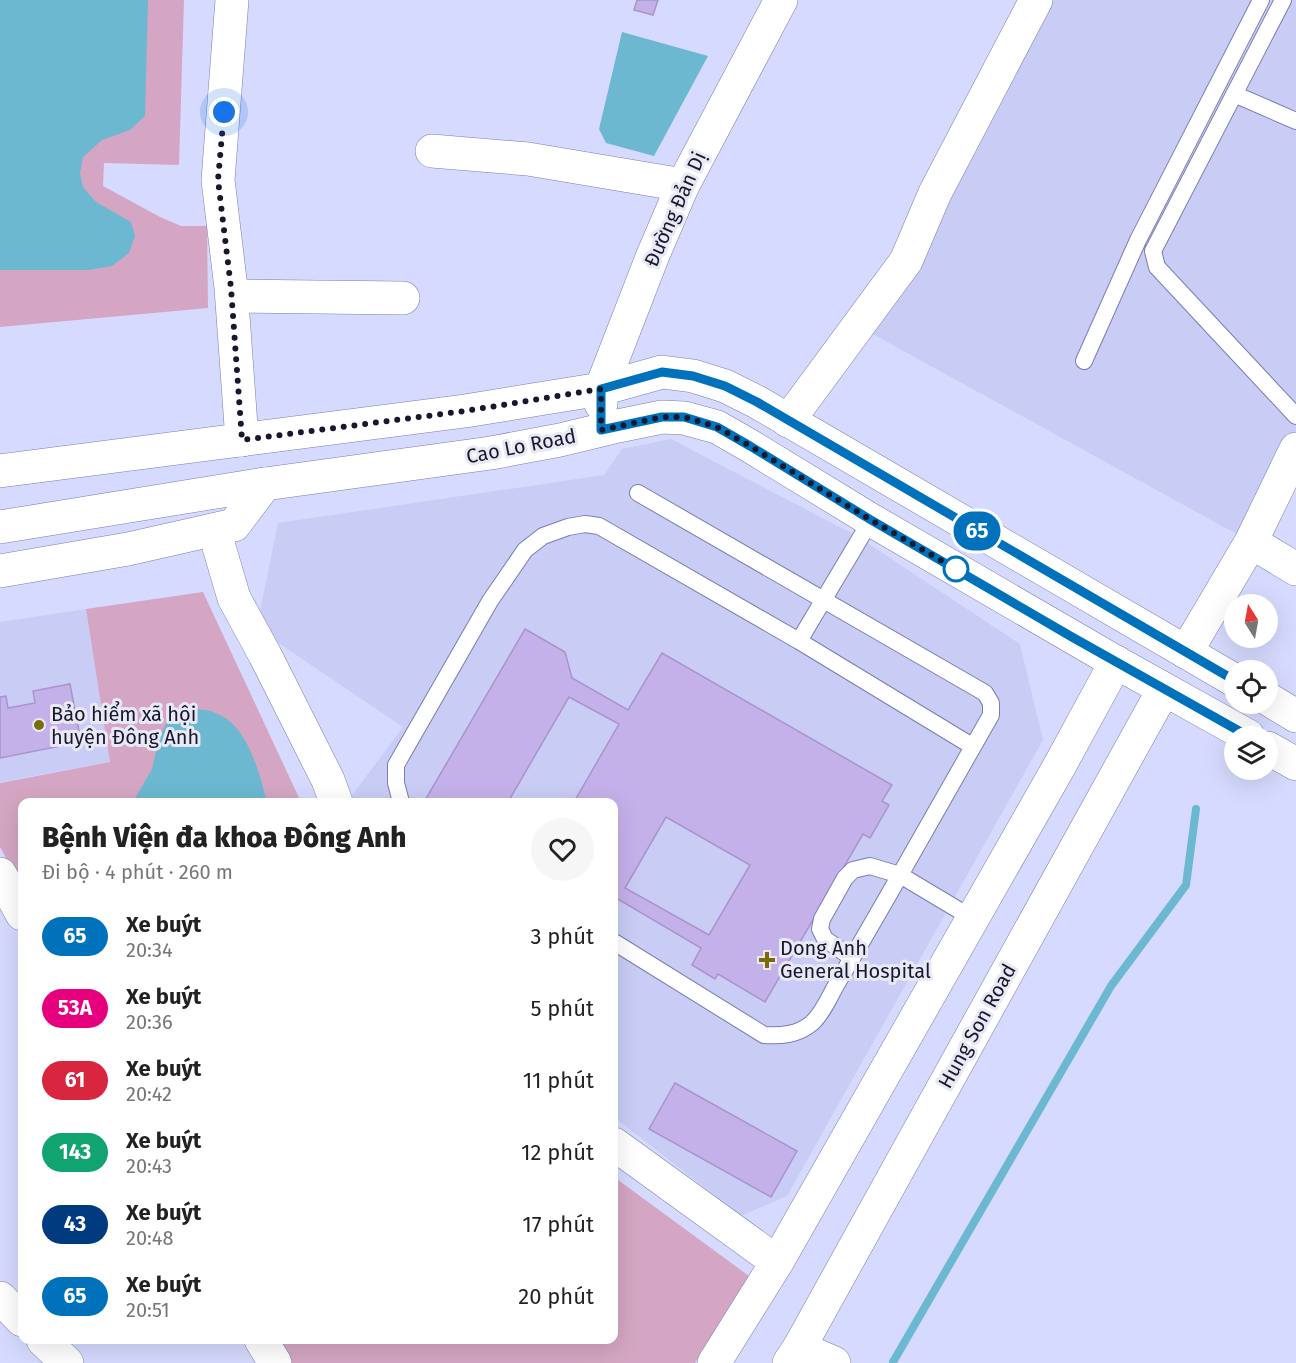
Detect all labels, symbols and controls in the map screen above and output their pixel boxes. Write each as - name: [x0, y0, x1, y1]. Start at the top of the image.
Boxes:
- your location: [209, 97, 239, 127]
- street label: Đường Đản Dị: [639, 148, 711, 270]
- street label: Cao Lo Road: [464, 424, 578, 468]
- line badge: 65: [950, 512, 1004, 550]
- text: 65: [966, 518, 989, 544]
- unlabelled marker: [943, 556, 969, 582]
- north arrow: [1224, 594, 1278, 648]
- map controls: [1224, 594, 1278, 780]
- button: locate: [1224, 660, 1278, 714]
- place label: Bảo hiểm xã hội huyện Đông Anh: [51, 700, 199, 749]
- marker: Bảo hiểm xã hội huyện Đông Anh: [32, 718, 46, 732]
- button: layers: [1224, 726, 1278, 780]
- button: heart: [531, 818, 594, 881]
- text: Bệnh Viện đa khoa Đông Anh: [42, 821, 406, 854]
- text: Đi bộ · 4 phút · 260 m: [42, 860, 233, 884]
- text: Xe buýt: [126, 911, 201, 938]
- text: 65: [64, 923, 87, 949]
- text: 3 phút: [530, 923, 594, 950]
- place label: Dong Anh General Hospital: [780, 936, 931, 983]
- text: 20:34: [126, 938, 173, 962]
- marker: Dong Anh General Hospital: [758, 951, 776, 969]
- street label: Hung Son Road: [933, 960, 1021, 1092]
- text: Xe buýt: [126, 983, 201, 1010]
- text: 53A: [58, 995, 92, 1021]
- text: 5 phút: [530, 995, 594, 1022]
- text: 20:36: [126, 1010, 173, 1034]
- text: Xe buýt: [126, 1055, 201, 1082]
- text: 61: [65, 1067, 85, 1093]
- text: 11 phút: [523, 1067, 594, 1094]
- text: 20:42: [126, 1082, 172, 1106]
- text: Xe buýt: [126, 1127, 201, 1154]
- text: 143: [59, 1139, 91, 1165]
- text: 12 phút: [521, 1139, 594, 1166]
- text: 20:43: [126, 1154, 172, 1178]
- text: Xe buýt: [126, 1199, 201, 1226]
- text: 43: [64, 1211, 86, 1237]
- text: 17 phút: [522, 1211, 594, 1238]
- text: 20:48: [126, 1226, 173, 1250]
- text: Xe buýt: [126, 1271, 201, 1298]
- text: 65: [64, 1283, 87, 1309]
- text: 20 phút: [518, 1283, 594, 1310]
- text: 20:51: [126, 1298, 170, 1322]

